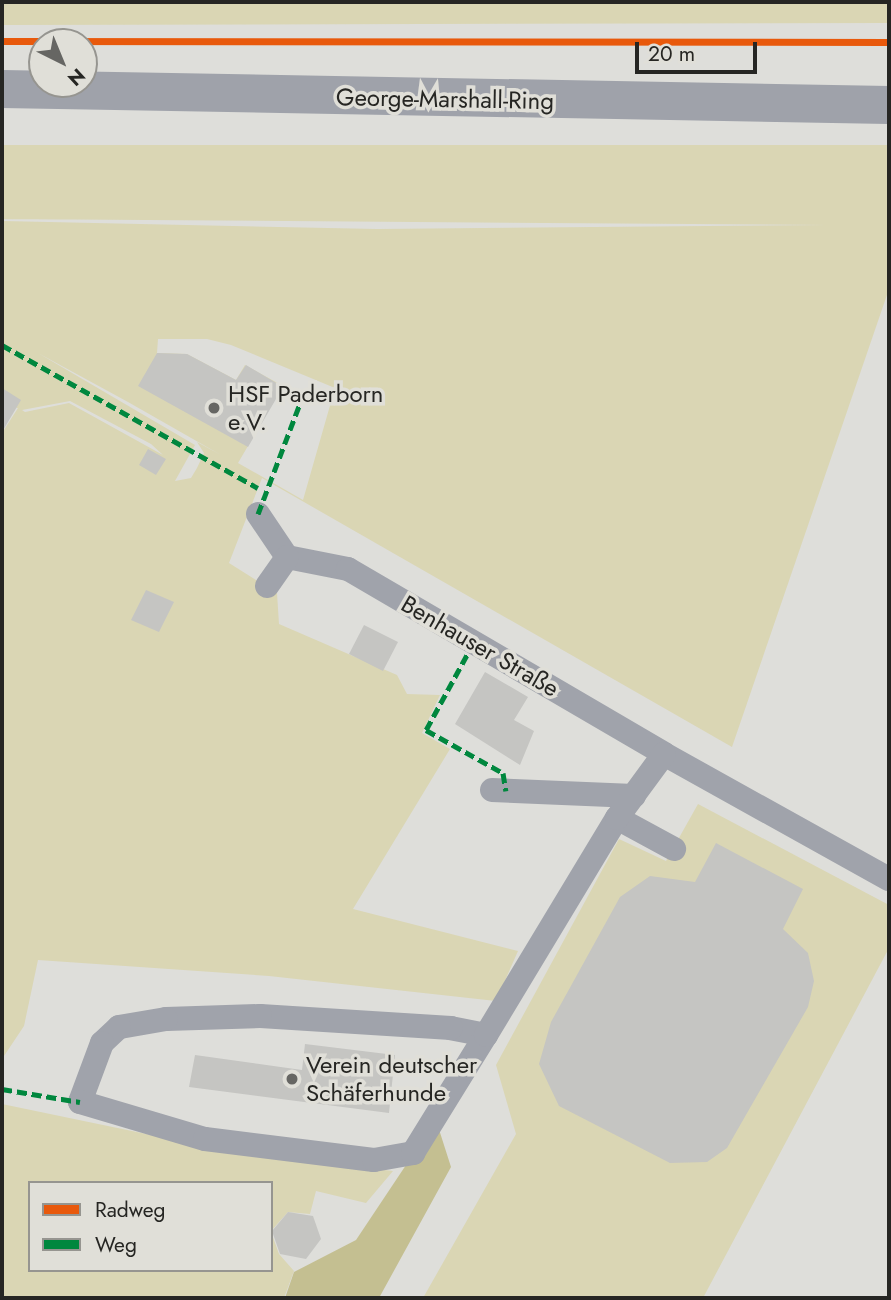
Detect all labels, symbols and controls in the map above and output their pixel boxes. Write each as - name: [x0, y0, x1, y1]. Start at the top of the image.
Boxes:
- north arrow: [28, 28, 98, 98]
- scale bar: [639, 28, 762, 72]
- text: 20 m: [648, 39, 695, 69]
- text: N: [62, 62, 91, 92]
- street label: George-Marshall-Ring: [336, 83, 554, 115]
- place label: HSF Paderborn e.V.: [228, 380, 383, 436]
- marker: HSF Paderborn e.V.: [206, 400, 222, 416]
- street label: Benhauser Straße: [396, 589, 564, 703]
- place label: Verein deutscher Schäferhunde: [306, 1051, 477, 1107]
- marker: Verein deutscher Schäferhunde: [284, 1071, 300, 1087]
- legend: [28, 1181, 273, 1272]
- text: Radweg: [95, 1195, 166, 1225]
- text: Weg: [95, 1230, 137, 1260]

